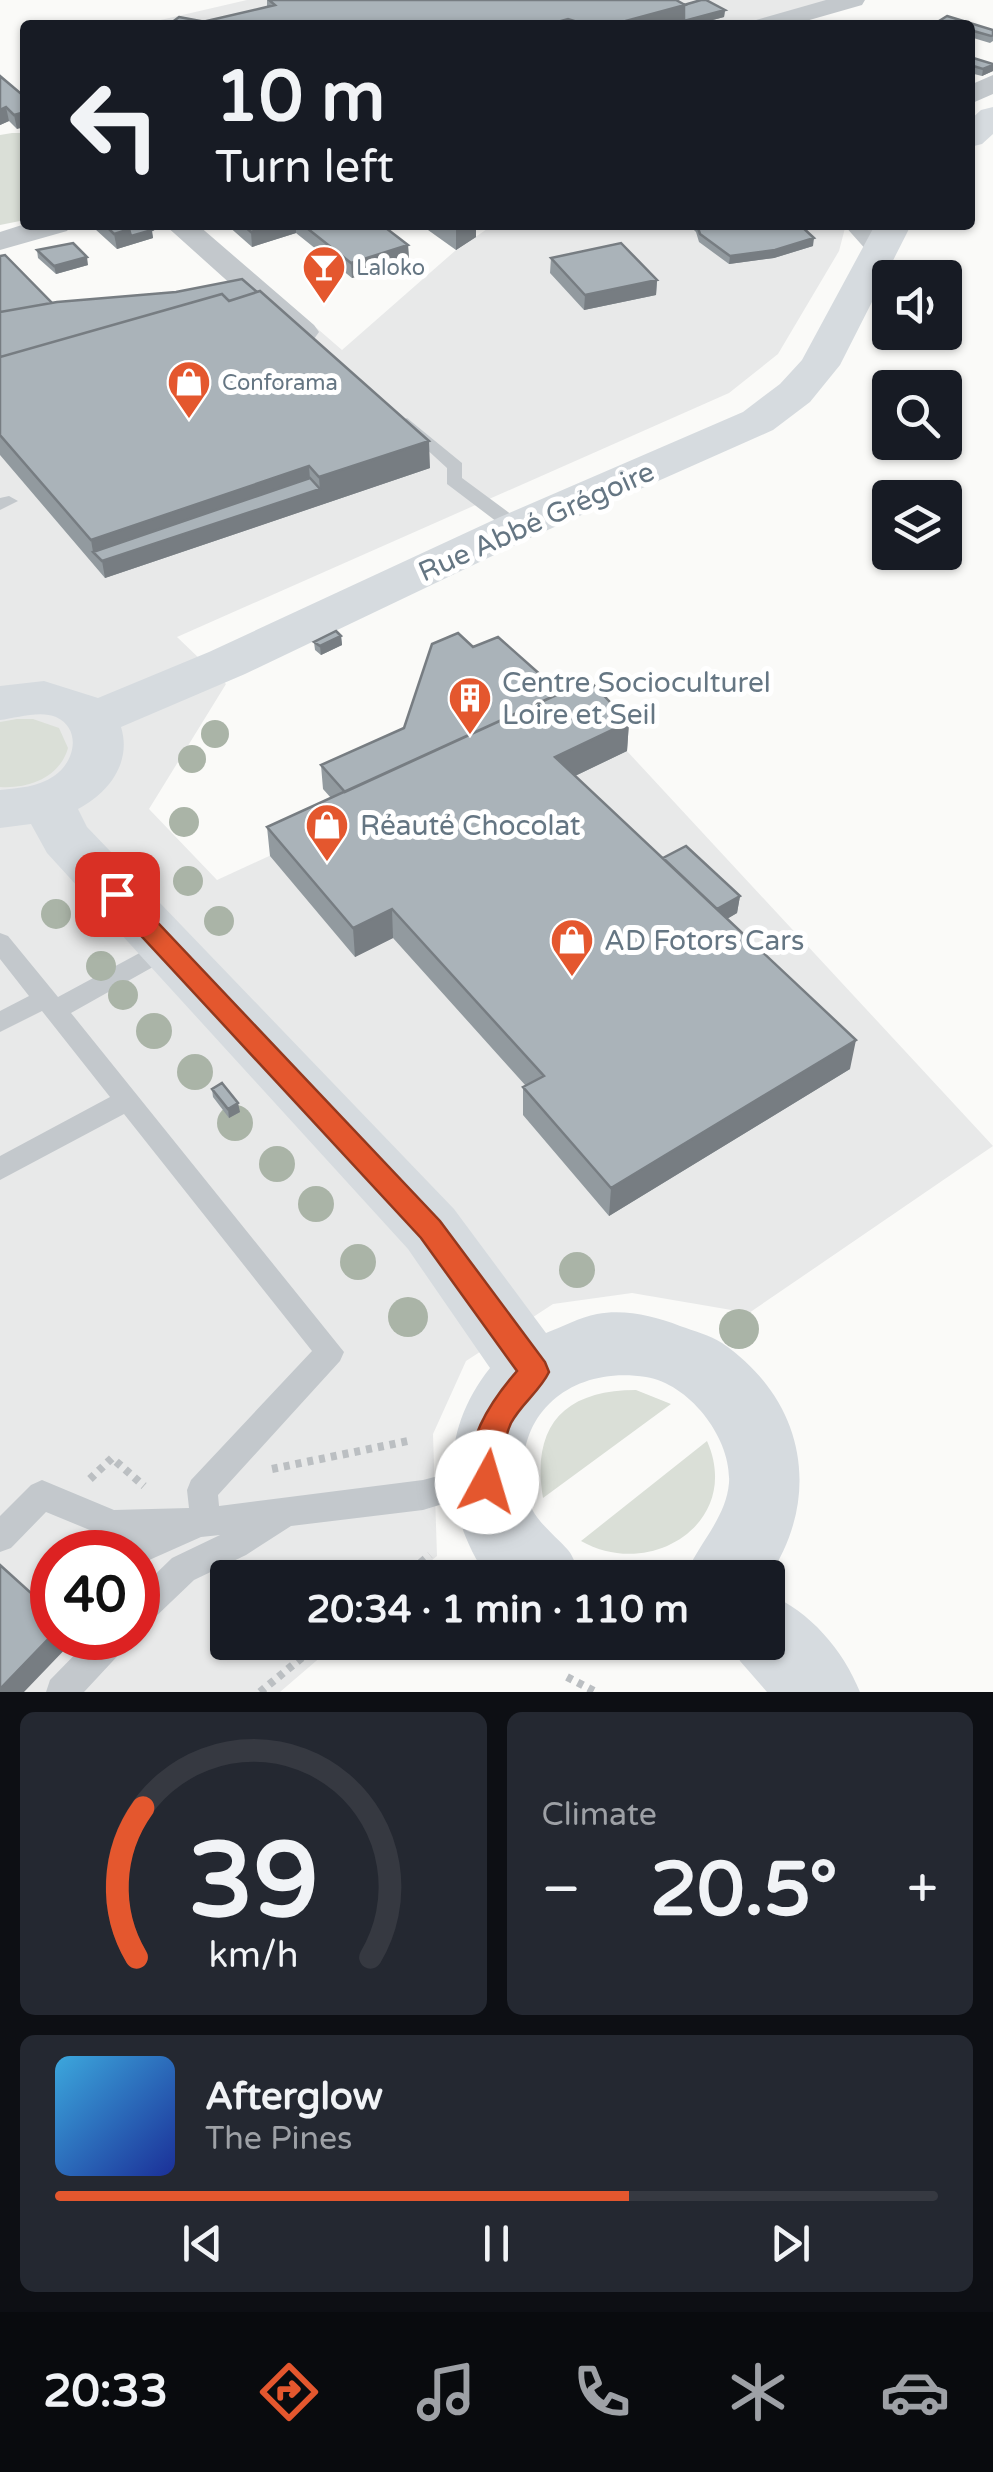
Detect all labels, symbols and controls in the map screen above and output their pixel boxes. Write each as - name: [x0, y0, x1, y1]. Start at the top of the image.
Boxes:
- text: 10 m: [215, 56, 385, 140]
- icon: left: [50, 60, 180, 190]
- text: Turn left: [215, 141, 394, 195]
- bar icon: Laloko: [301, 244, 347, 305]
- place label: Laloko: [356, 255, 425, 281]
- map controls: [872, 260, 962, 570]
- button: sound: [872, 260, 962, 350]
- shop icon: Conforama: [166, 359, 212, 420]
- place label: Conforama: [222, 370, 338, 396]
- button: search: [872, 370, 962, 460]
- street label: Rue Abbé Grégoire: [413, 455, 660, 589]
- button: layers: [872, 480, 962, 570]
- place label: Centre Socioculturel Loire et Seil: [502, 666, 771, 732]
- building icon: Centre Socioculturel Loire et Seil: [447, 675, 493, 736]
- shop icon: Réauté Chocolat: [304, 802, 350, 863]
- place label: Réauté Chocolat: [360, 809, 581, 843]
- pin: [75, 852, 160, 937]
- icon: arrive: [90, 867, 145, 922]
- shop icon: AD Fotors Cars: [549, 917, 595, 978]
- place label: AD Fotors Cars: [604, 924, 804, 958]
- position arrow: [435, 1430, 539, 1534]
- speed limit sign: 40: [30, 1530, 160, 1660]
- text: 20:34 · 1 min · 110 m: [306, 1587, 689, 1633]
- text: Climate: [542, 1796, 657, 1834]
- text: 39: [188, 1820, 319, 1945]
- text: 20.5°: [650, 1845, 838, 1935]
- text: −: [542, 1857, 581, 1923]
- text: +: [907, 1857, 938, 1923]
- text: km/h: [208, 1934, 298, 1977]
- text: Afterglow: [205, 2074, 383, 2120]
- text: The Pines: [205, 2120, 352, 2158]
- icon: previous: [175, 2216, 230, 2271]
- icon: pause: [469, 2216, 524, 2271]
- icon: next: [763, 2216, 818, 2271]
- icon: directions: [254, 2357, 324, 2427]
- icon: music: [411, 2357, 481, 2427]
- icon: phone: [567, 2357, 637, 2427]
- icon: climate: [723, 2357, 793, 2427]
- icon: car: [880, 2357, 950, 2427]
- text: 20:33: [43, 2365, 168, 2419]

